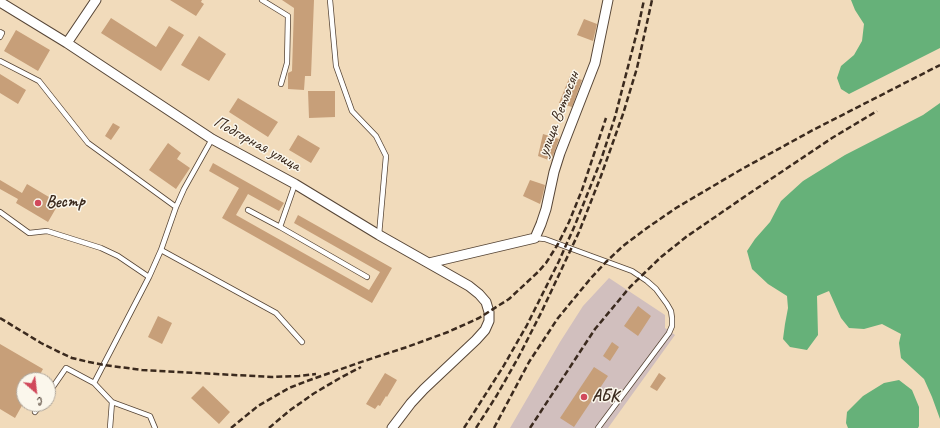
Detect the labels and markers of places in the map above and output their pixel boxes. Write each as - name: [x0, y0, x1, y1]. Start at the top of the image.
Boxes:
- place label: Вестр: [46, 193, 85, 213]
- marker: Вестр: [33, 198, 43, 208]
- place label: АБК: [592, 387, 619, 407]
- marker: АБК: [579, 392, 589, 402]

